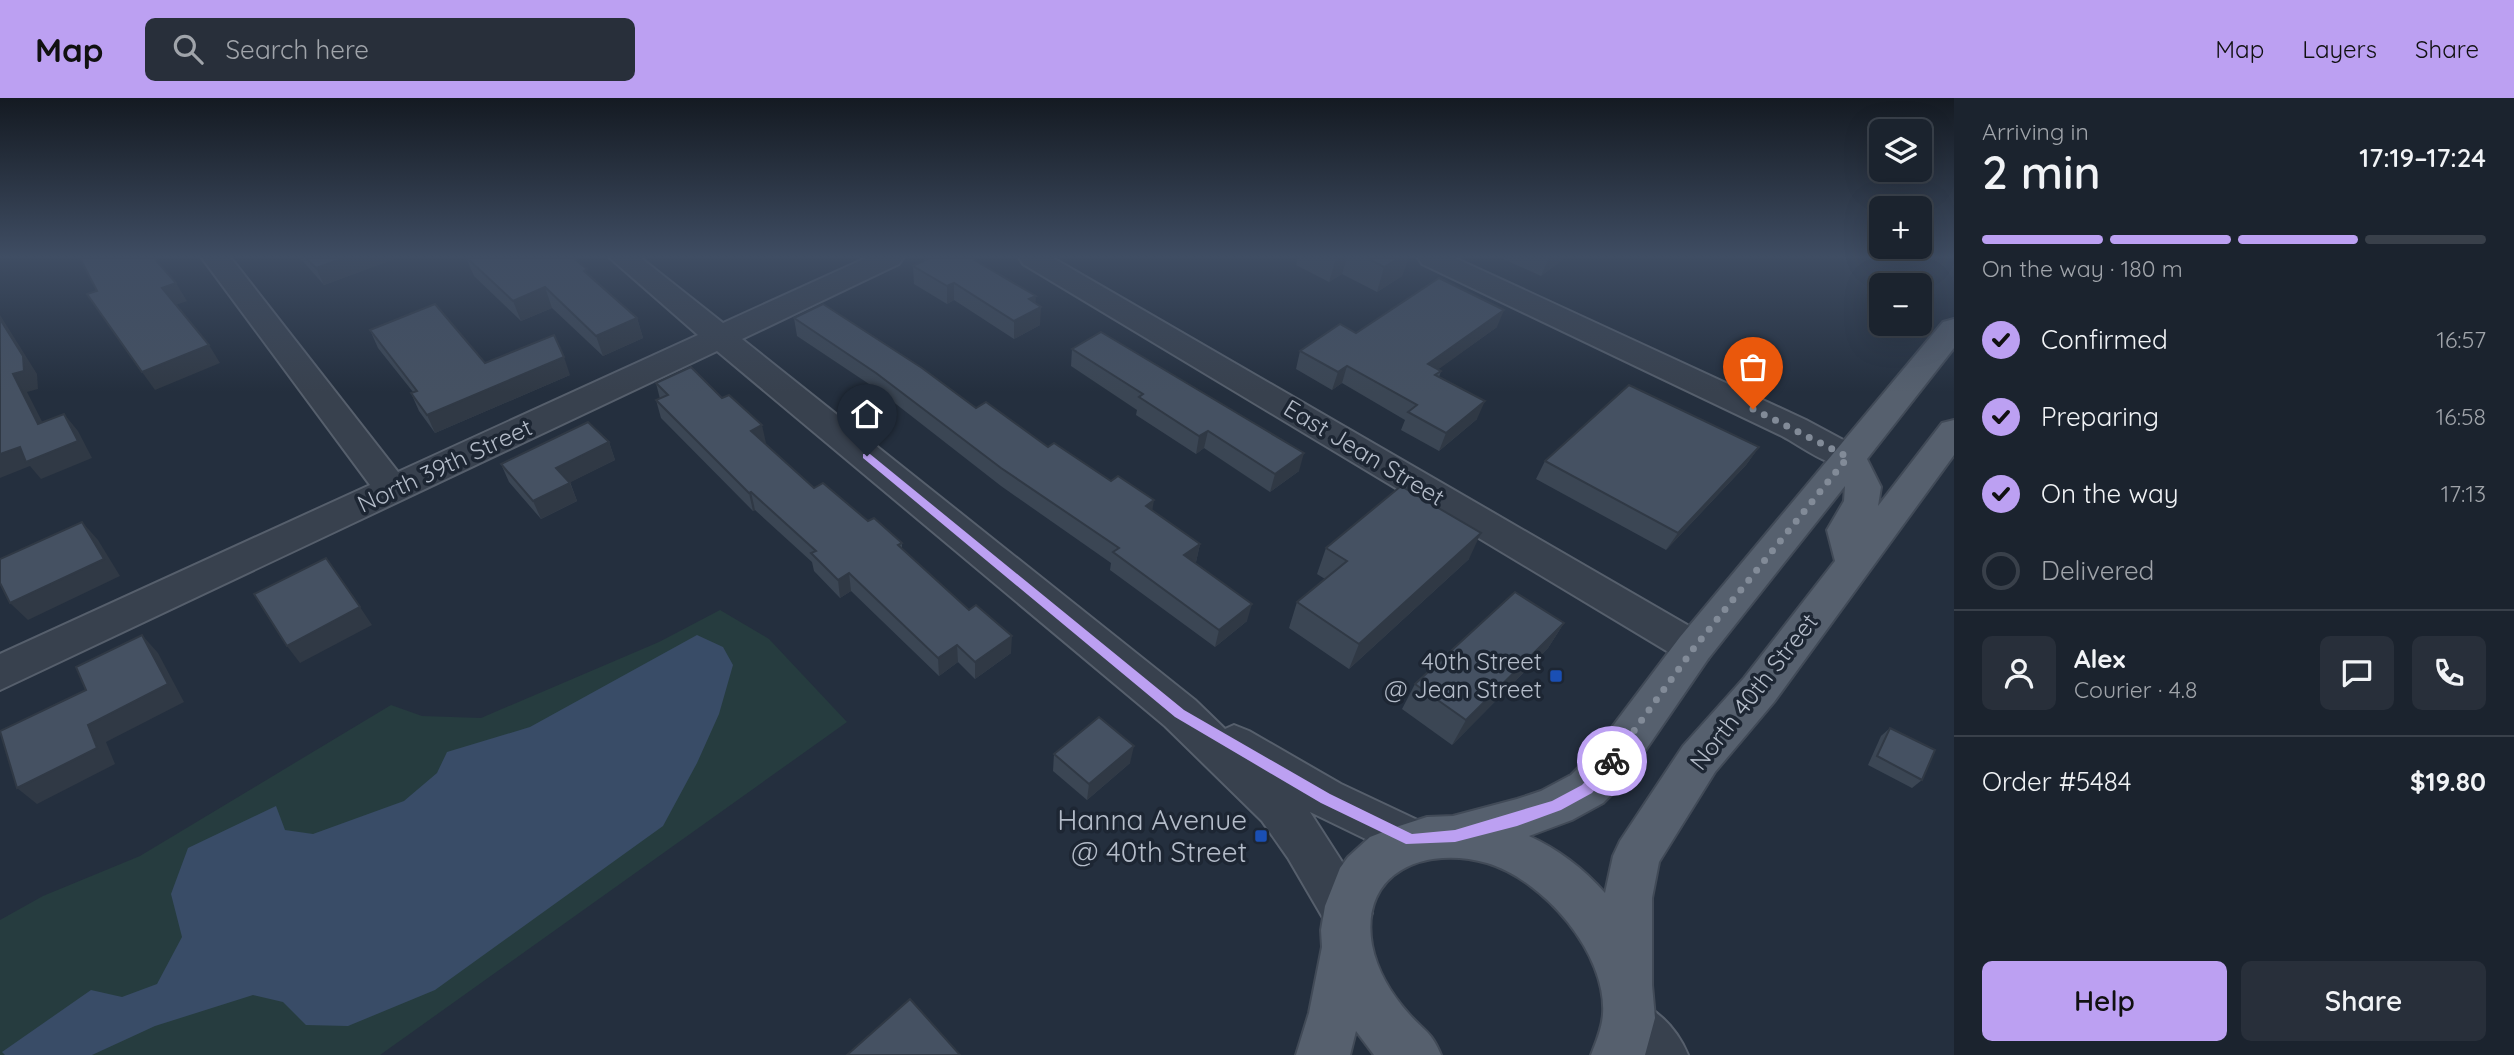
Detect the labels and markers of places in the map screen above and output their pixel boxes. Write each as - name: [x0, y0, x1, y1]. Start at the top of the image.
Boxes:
- pin: [1723, 337, 1783, 409]
- pin: [837, 384, 897, 456]
- place label: 40th Street @ Jean Street: [1384, 646, 1542, 704]
- marker: 40th Street @ Jean Street: [1548, 668, 1564, 684]
- place label: Hanna Avenue @ 40th Street: [1057, 802, 1247, 869]
- marker: Hanna Avenue @ 40th Street: [1253, 828, 1269, 844]

